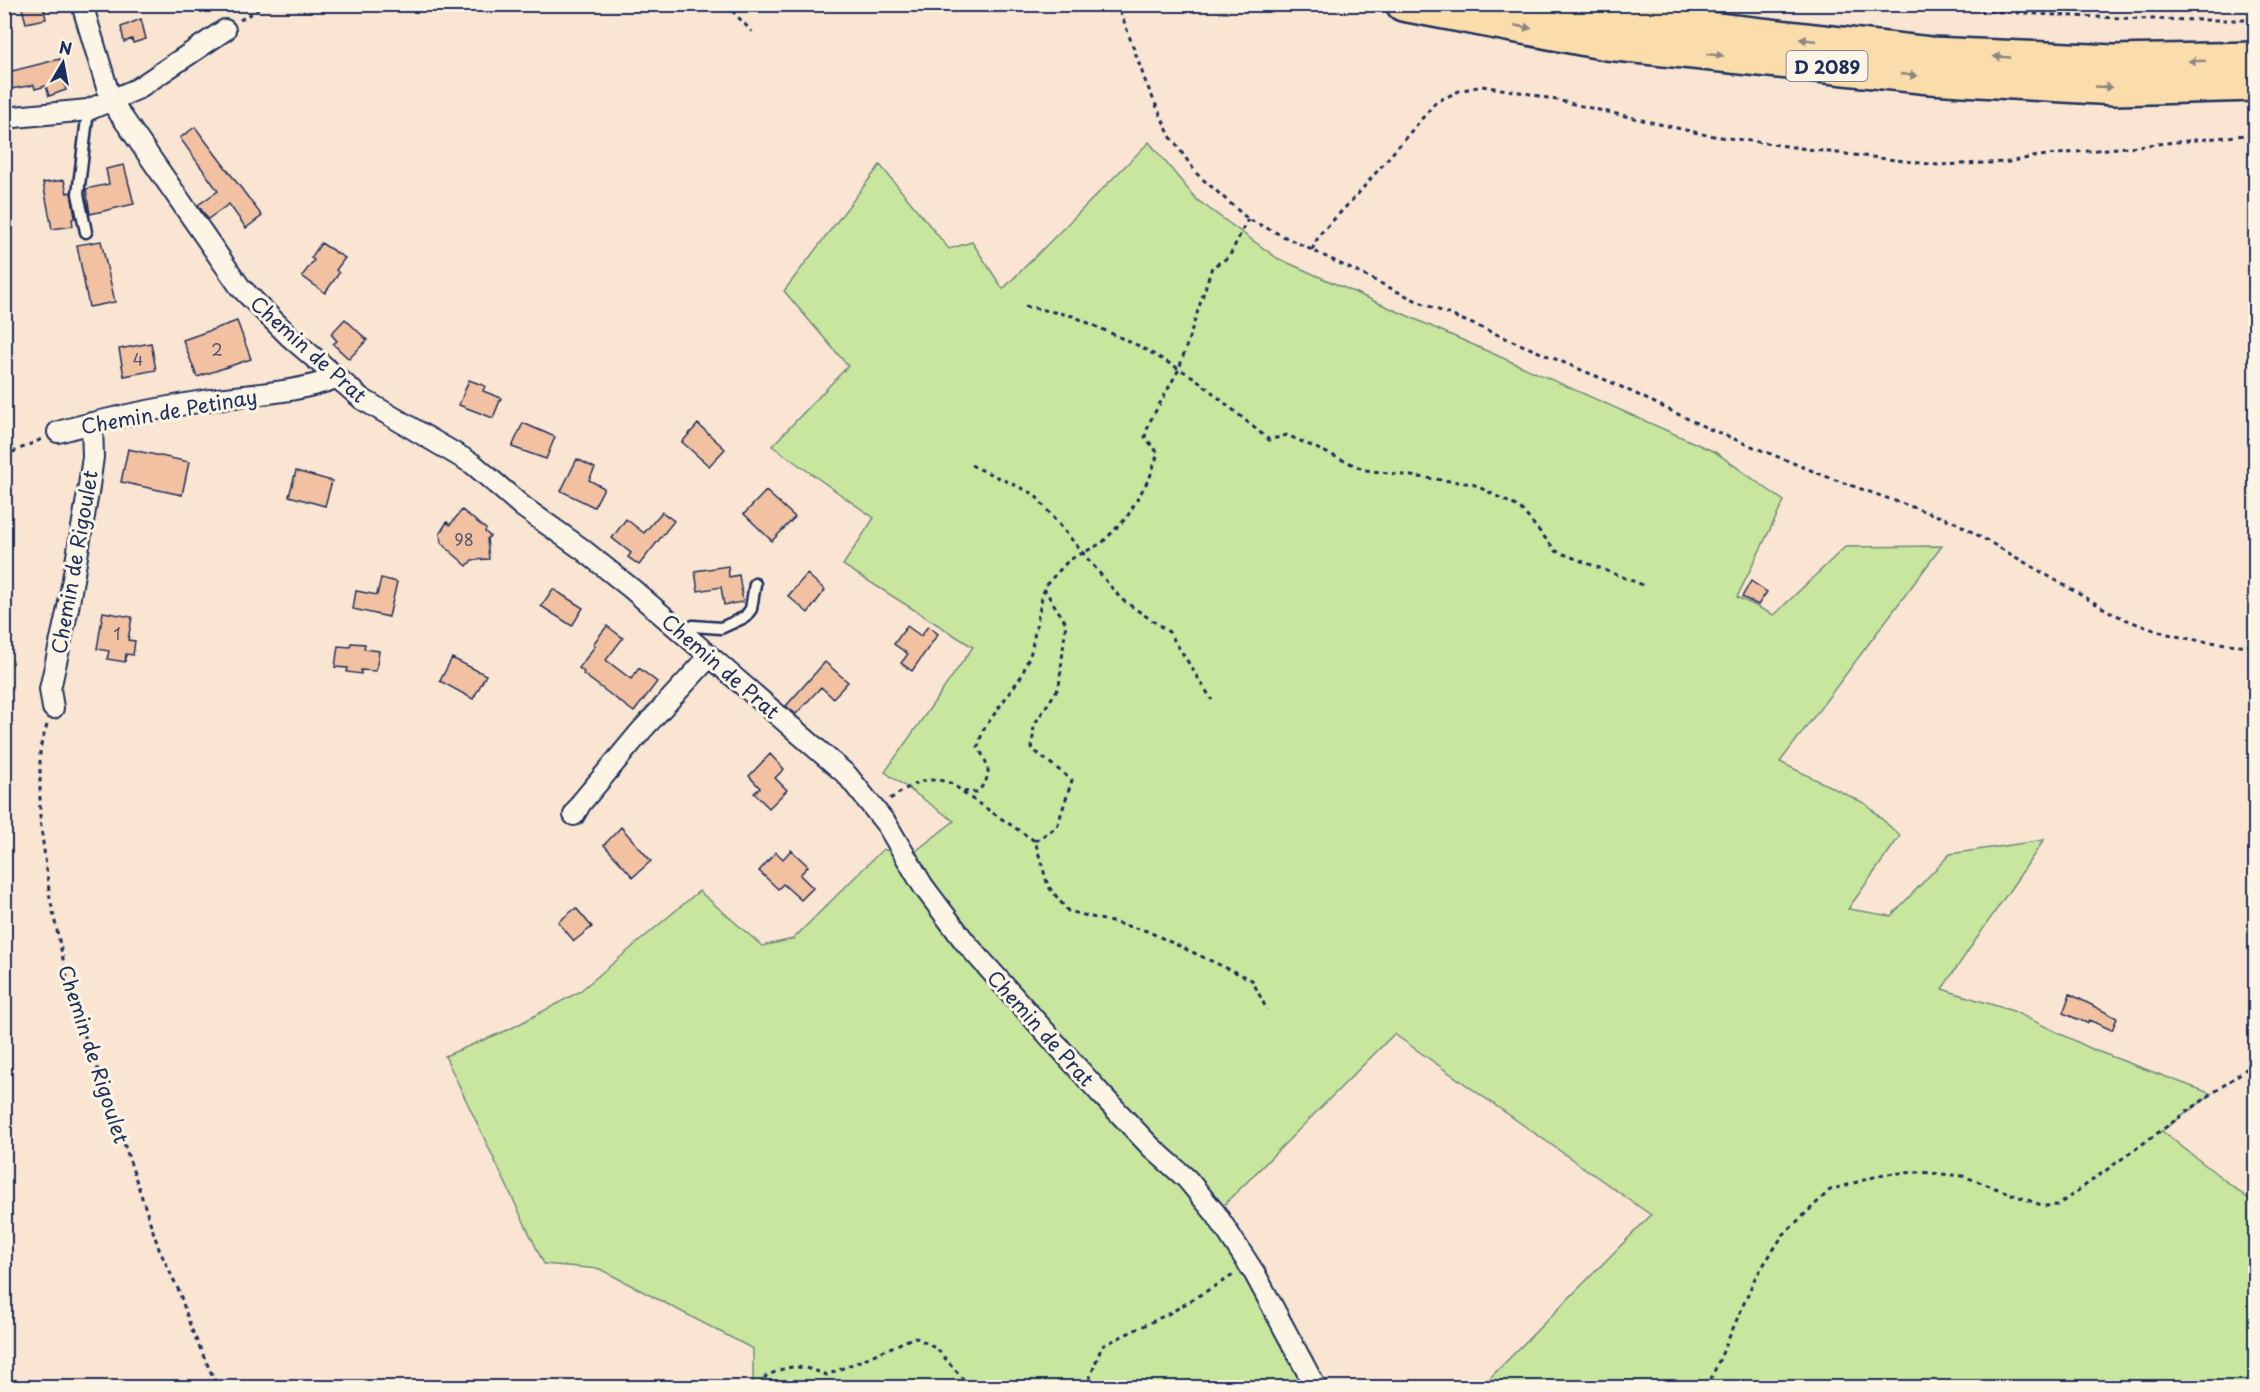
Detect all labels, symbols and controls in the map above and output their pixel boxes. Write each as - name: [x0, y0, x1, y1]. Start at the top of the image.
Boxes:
- one-way arrow: [1513, 23, 1532, 32]
- north arrow: [33, 33, 93, 93]
- text: N: [57, 34, 74, 60]
- one-way arrow: [1798, 35, 1817, 45]
- one-way arrow: [1706, 50, 1725, 59]
- road number: D 2089: [1786, 51, 1868, 81]
- one-way arrow: [1993, 53, 2012, 62]
- one-way arrow: [2188, 56, 2207, 65]
- one-way arrow: [1900, 70, 1919, 80]
- one-way arrow: [2095, 82, 2114, 92]
- street label: Chemin de Prat: [244, 289, 374, 409]
- house number: 2: [211, 337, 223, 361]
- house number: 4: [133, 347, 143, 371]
- street label: Chemin de Petinay: [79, 381, 259, 441]
- street label: Chemin de Rigoulet: [43, 468, 105, 656]
- house number: 98: [454, 527, 474, 551]
- street label: Chemin de Prat: [656, 606, 786, 726]
- house number: 1: [113, 621, 121, 645]
- street label: Chemin de Rigoulet: [51, 961, 137, 1147]
- street label: Chemin de Prat: [981, 963, 1101, 1093]

